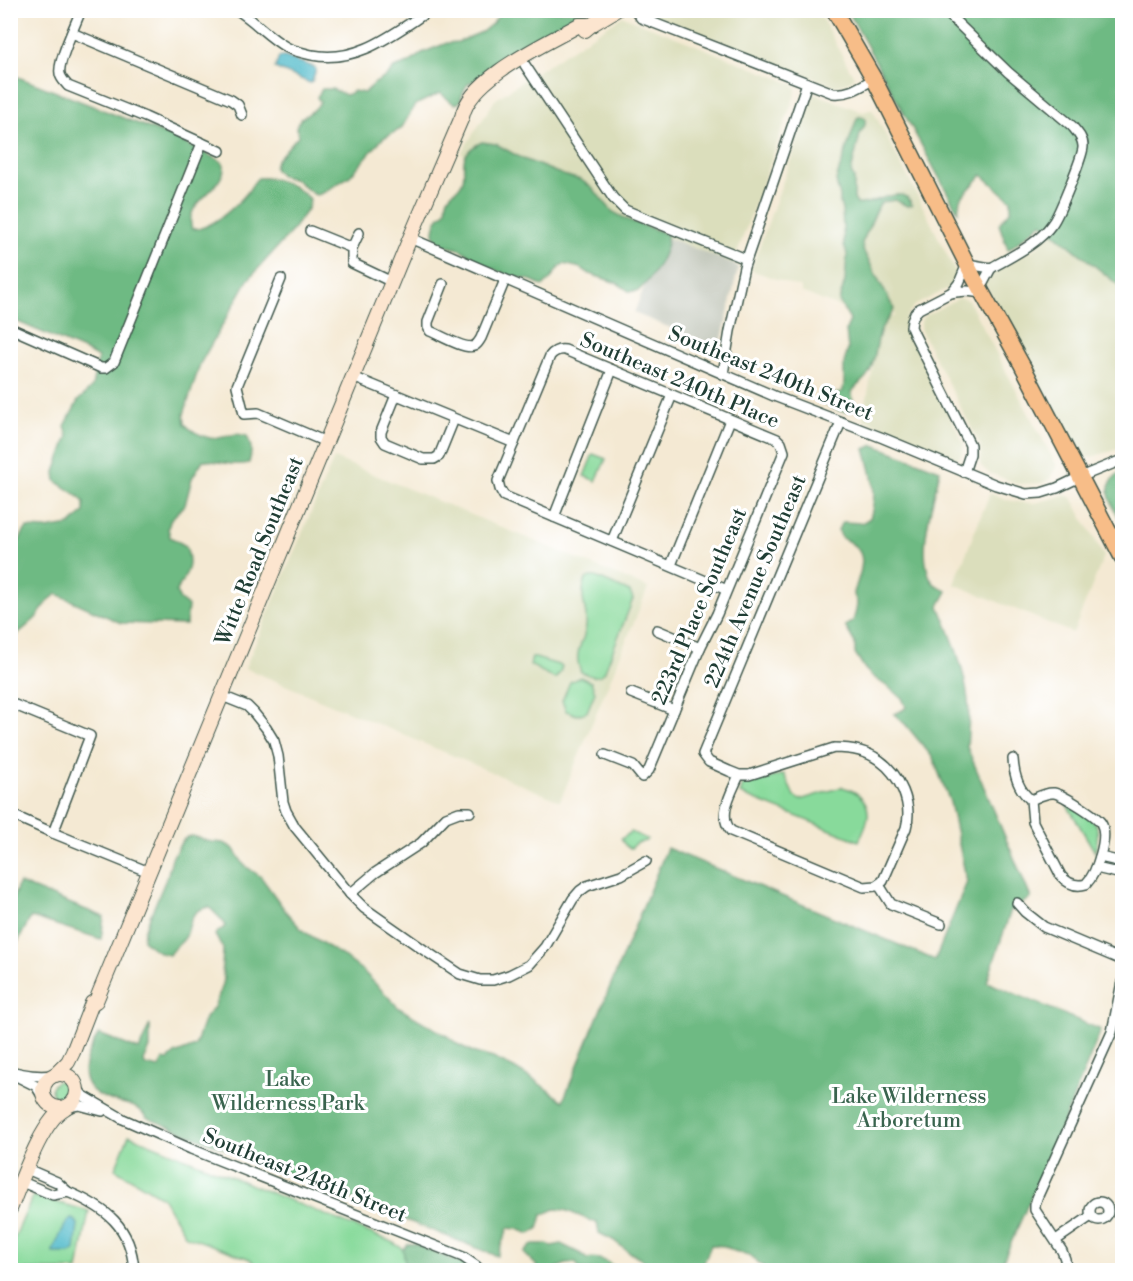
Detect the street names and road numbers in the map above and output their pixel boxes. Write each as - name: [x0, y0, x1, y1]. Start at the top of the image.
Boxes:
- street label: Southeast 240th Street: [664, 321, 877, 427]
- street label: Southeast 240th Place: [576, 327, 783, 435]
- street label: Witte Road Southeast: [210, 452, 310, 651]
- street label: 224th Avenue Southeast: [699, 471, 813, 692]
- street label: 223rd Place Southeast: [647, 503, 753, 709]
- street label: Southeast 248th Street: [199, 1123, 411, 1229]

